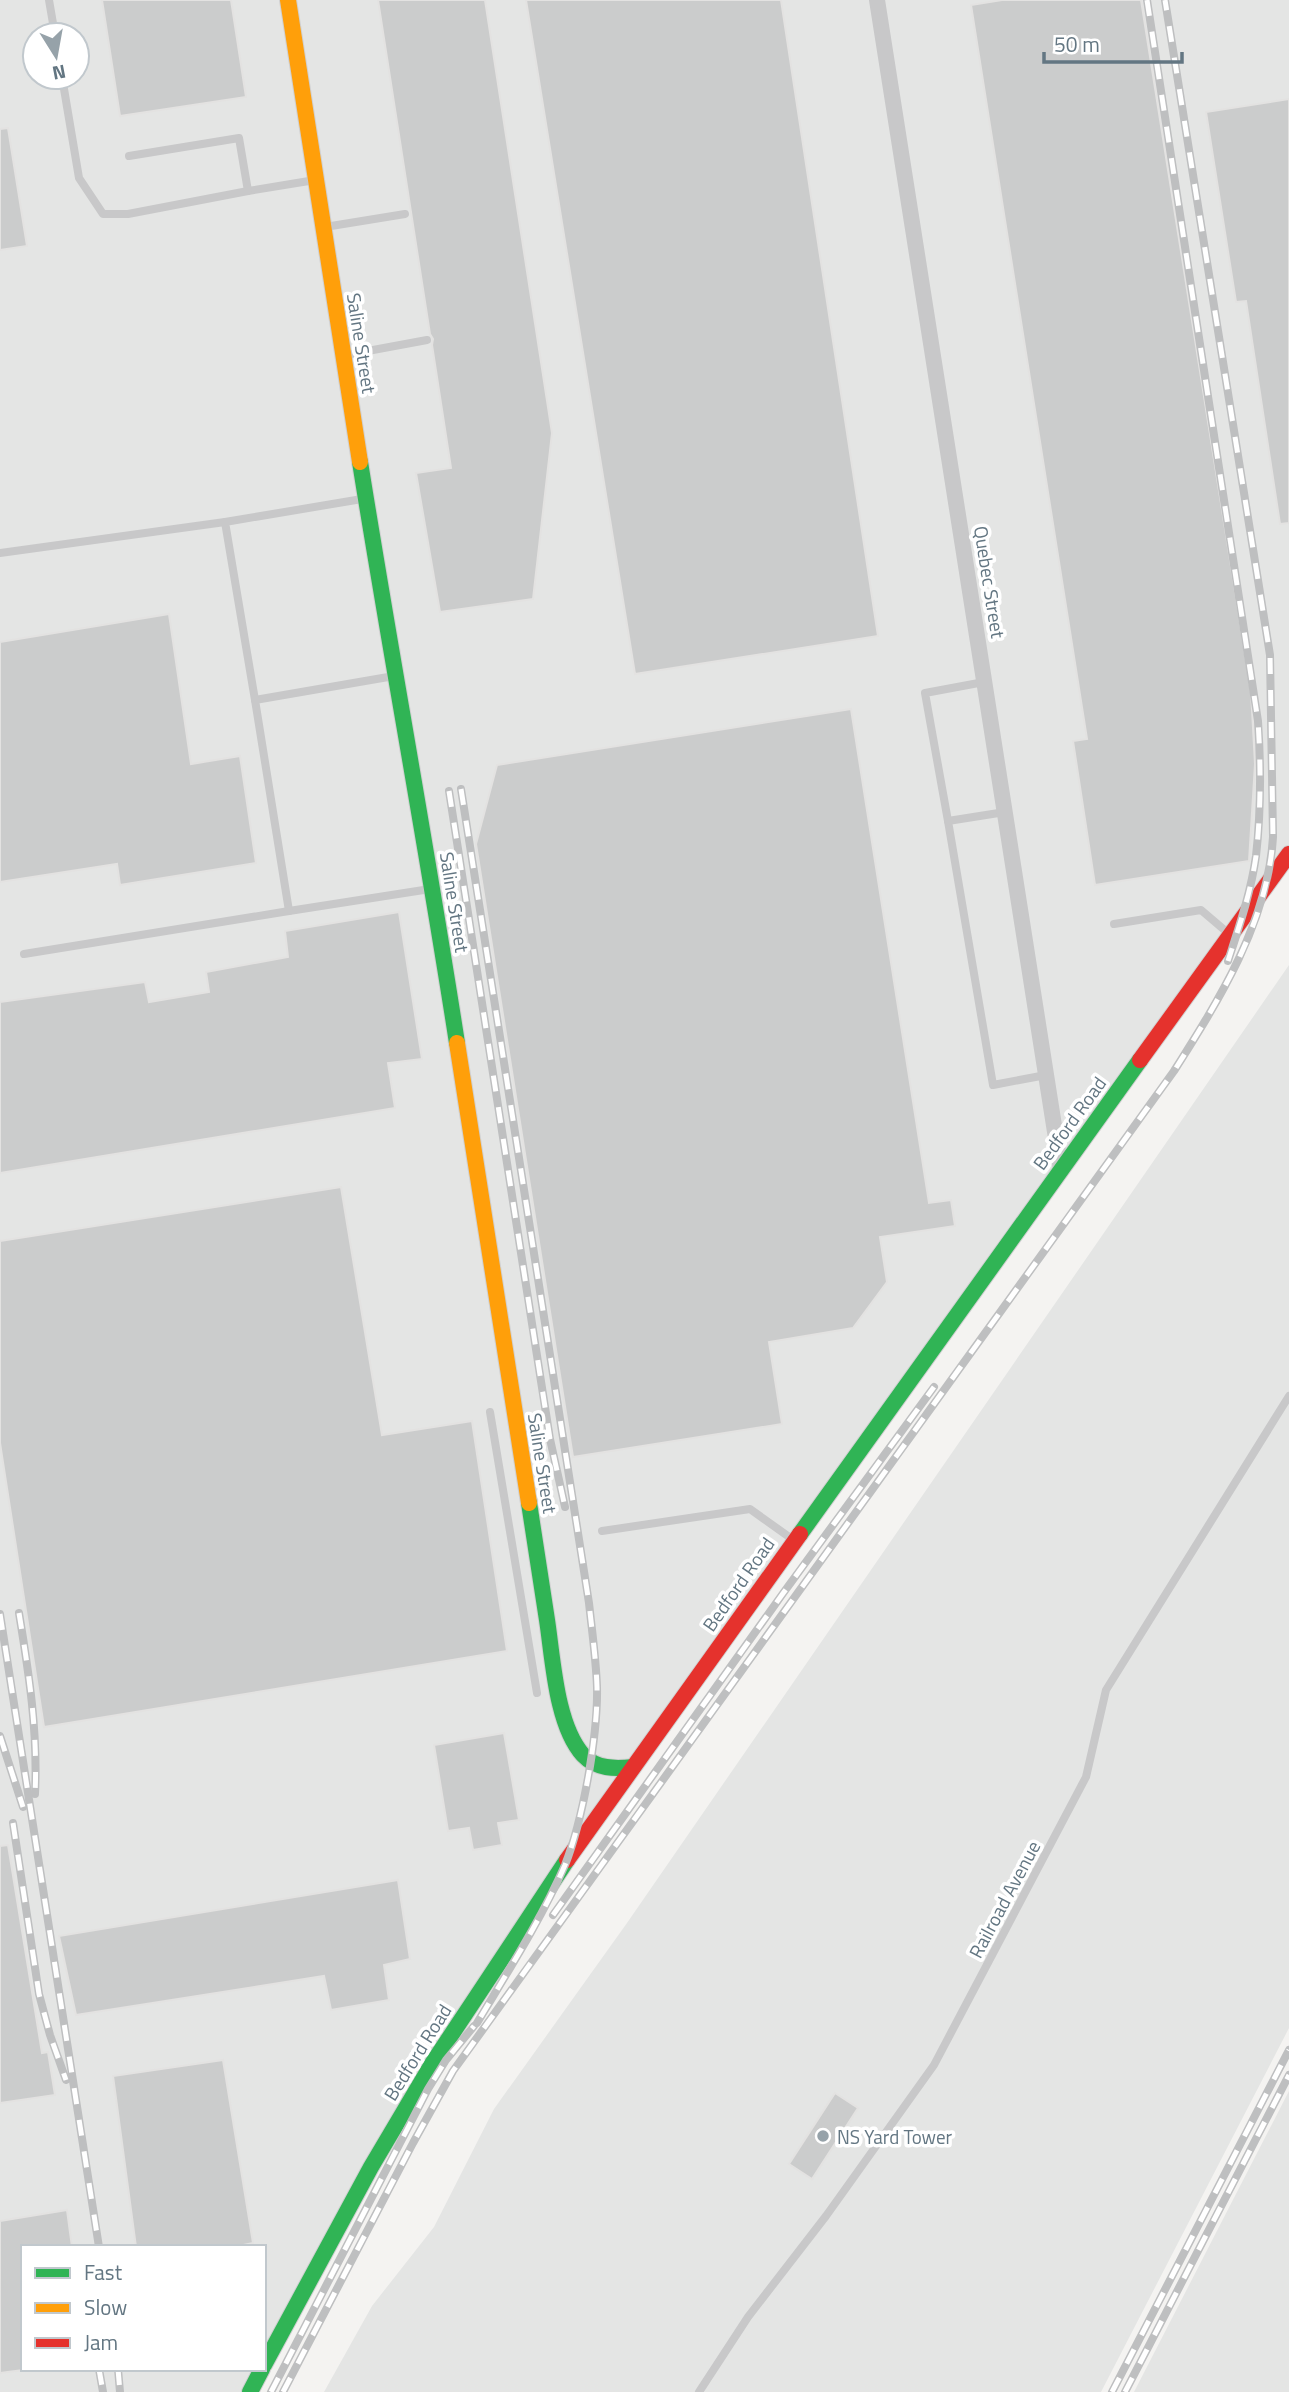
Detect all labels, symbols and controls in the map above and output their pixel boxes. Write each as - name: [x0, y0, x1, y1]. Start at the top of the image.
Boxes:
- north arrow: [21, 21, 91, 91]
- scale bar: [1044, 21, 1182, 65]
- text: 50 m: [1054, 28, 1100, 60]
- text: N: [50, 58, 69, 89]
- street label: Saline Street: [340, 291, 384, 396]
- street label: Quebec Street: [967, 524, 1013, 641]
- street label: Saline Street: [433, 850, 477, 955]
- street label: Bedford Road: [1025, 1070, 1113, 1176]
- street label: Saline Street: [521, 1411, 565, 1516]
- street label: Bedford Road: [695, 1531, 781, 1637]
- street label: Railroad Avenue: [961, 1835, 1047, 1963]
- street label: Bedford Road: [376, 1998, 458, 2106]
- place label: NS Yard Tower: [837, 2122, 953, 2151]
- marker: NS Yard Tower: [815, 2128, 831, 2144]
- legend: [21, 2245, 266, 2371]
- text: Fast: [84, 2256, 123, 2288]
- text: Slow: [84, 2291, 127, 2323]
- text: Jam: [84, 2326, 118, 2358]

